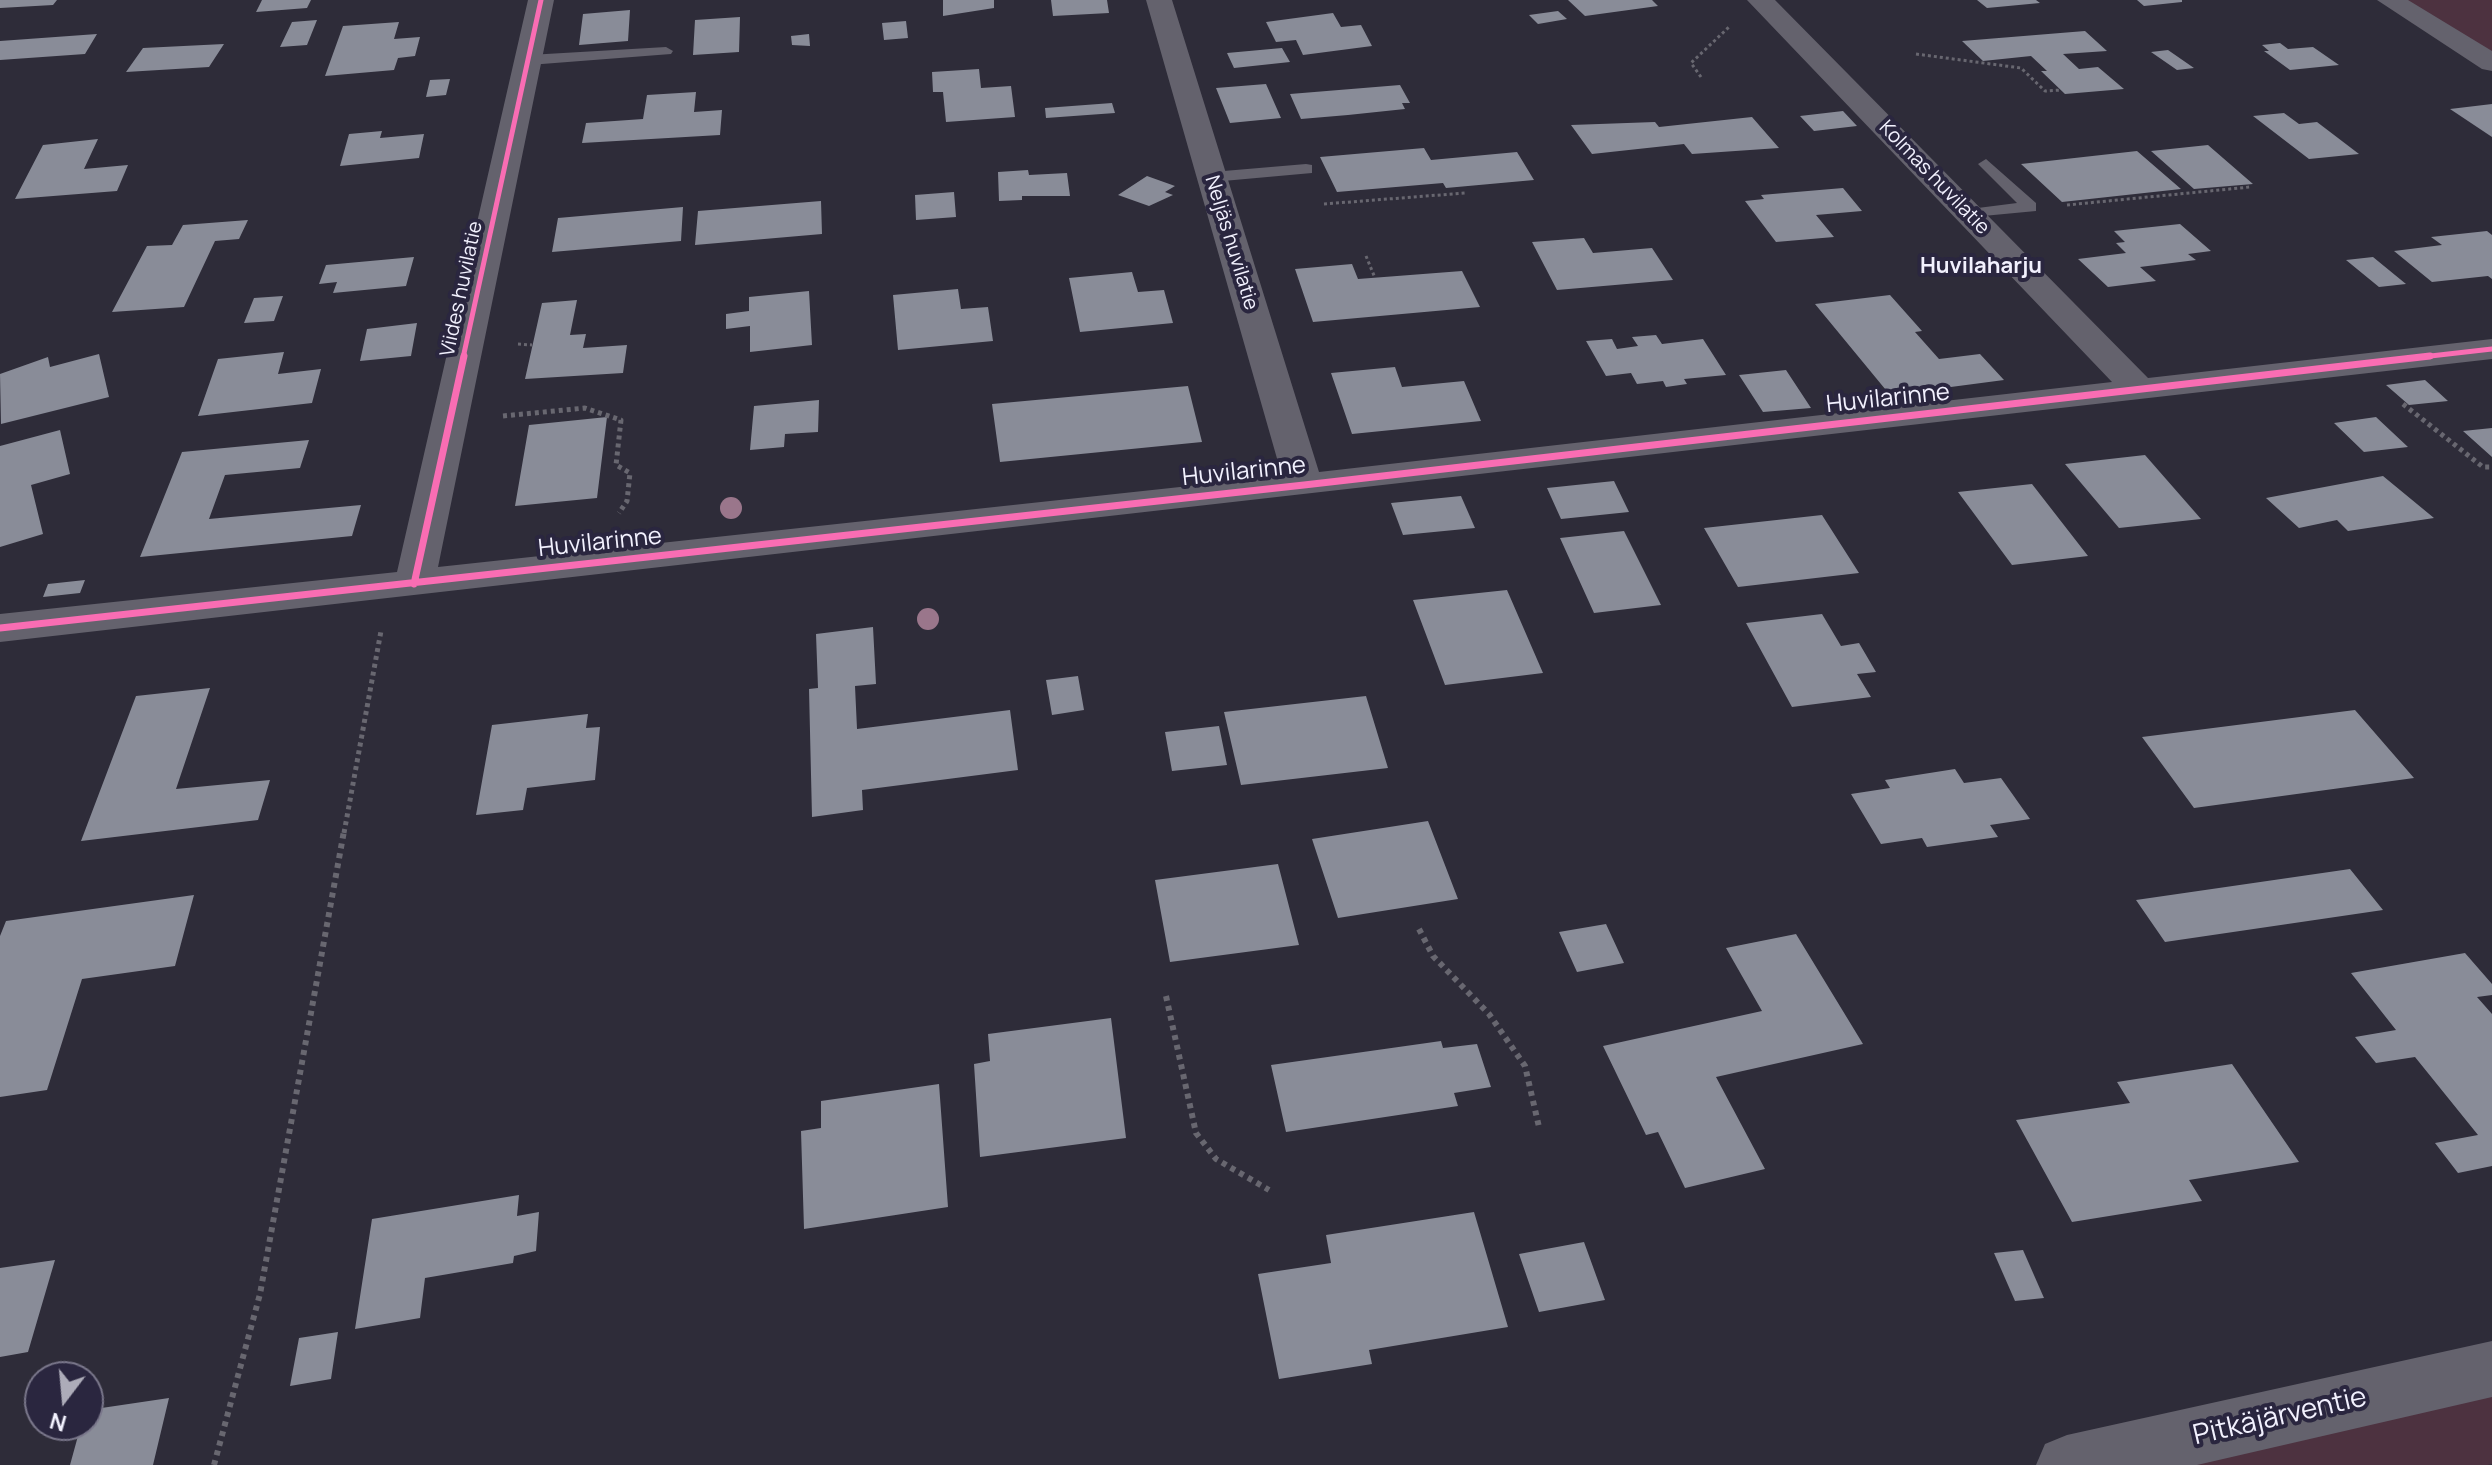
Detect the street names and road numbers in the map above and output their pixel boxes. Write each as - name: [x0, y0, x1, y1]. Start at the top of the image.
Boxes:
- street label: Kolmas huvilatie: [1874, 116, 1994, 240]
- street label: Neljäs huvilatie: [1199, 173, 1263, 313]
- street label: Viides huvilatie: [436, 219, 488, 359]
- street label: Huvilarinne: [1825, 378, 1951, 420]
- street label: Huvilarinne: [1181, 451, 1307, 493]
- street label: Huvilarinne: [537, 522, 663, 564]
- street label: Pitkäjärventie: [2190, 1381, 2370, 1453]

